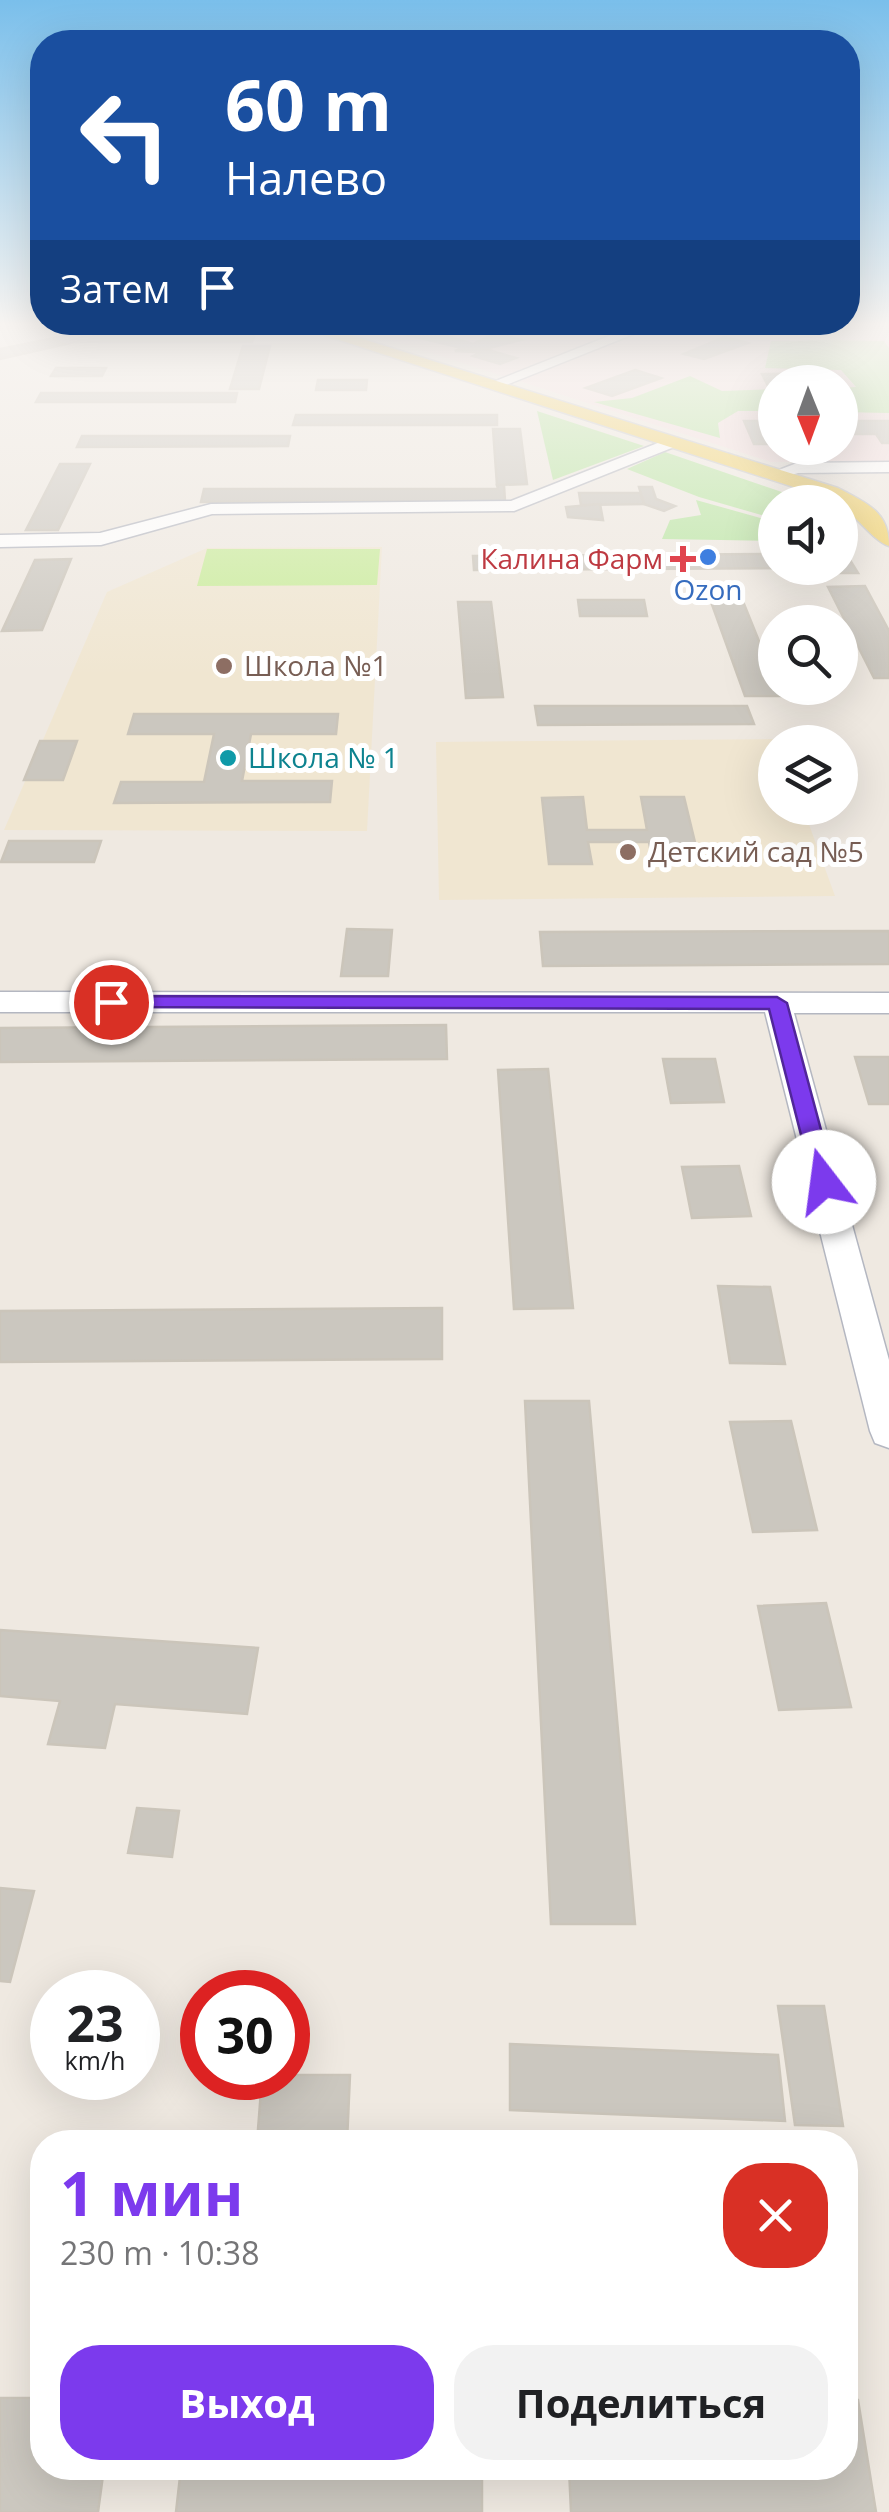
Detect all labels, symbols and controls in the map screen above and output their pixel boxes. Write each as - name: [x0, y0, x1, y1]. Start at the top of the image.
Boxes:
- text: 60 m: [225, 56, 392, 152]
- icon: left: [60, 70, 190, 200]
- text: Налево: [225, 147, 387, 208]
- icon: arrive: [190, 260, 245, 315]
- text: Затем: [60, 262, 170, 314]
- north arrow: [758, 365, 858, 465]
- map controls: [758, 365, 858, 825]
- button: sound: [758, 485, 858, 585]
- place label: Калина Фарм: [480, 539, 663, 577]
- marker: Ozon: [697, 546, 719, 568]
- marker: Калина Фарм: [672, 548, 694, 570]
- place label: Ozon: [674, 570, 742, 608]
- button: search: [758, 605, 858, 705]
- place label: Школа №1: [244, 646, 388, 684]
- marker: Школа №1: [213, 655, 235, 677]
- button: layers: [758, 725, 858, 825]
- place label: Школа № 1: [248, 738, 399, 776]
- marker: Школа № 1: [217, 747, 239, 769]
- place label: Детский сад №5: [648, 832, 864, 870]
- marker: Детский сад №5: [617, 841, 639, 863]
- pin: [69, 960, 154, 1045]
- icon: arrive: [84, 975, 139, 1030]
- position arrow: [772, 1130, 876, 1234]
- speed limit sign: 30: [180, 1970, 310, 2100]
- text: 23: [66, 1989, 124, 2057]
- text: km/h: [65, 2043, 125, 2077]
- text: 1 мин: [60, 2152, 244, 2234]
- button: close: [723, 2163, 828, 2268]
- text: 230 m · 10:38: [60, 2231, 259, 2274]
- button: Выход: [60, 2345, 434, 2460]
- button: Поделиться: [454, 2345, 828, 2460]

